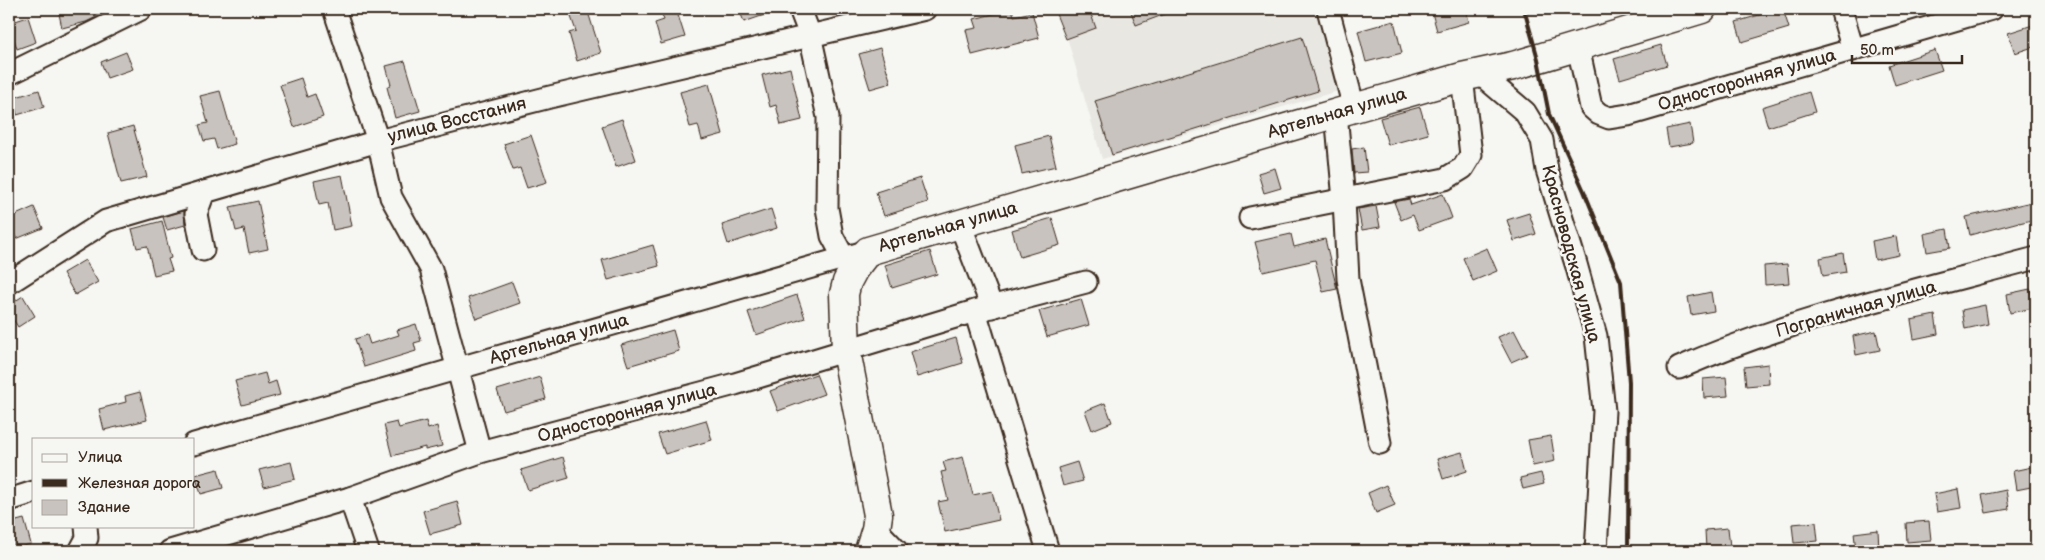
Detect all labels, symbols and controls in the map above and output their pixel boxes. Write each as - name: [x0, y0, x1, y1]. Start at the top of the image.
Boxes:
- scale bar: [1852, 32, 1962, 64]
- text: 50 m: [1860, 41, 1894, 60]
- street label: Односторонняя улица: [1656, 44, 1839, 115]
- street label: Артельная улица: [1264, 83, 1409, 143]
- street label: улица Восстания: [386, 93, 528, 147]
- street label: Красноводская улица: [1537, 163, 1605, 346]
- street label: Артельная улица: [875, 197, 1020, 257]
- street label: Пограничная улица: [1773, 276, 1939, 342]
- street label: Артельная улица: [486, 309, 631, 369]
- street label: Односторонняя улица: [535, 379, 719, 447]
- legend: [32, 438, 195, 528]
- text: Улица: [78, 448, 123, 467]
- text: Железная дорога: [78, 474, 201, 493]
- text: Здание: [78, 498, 130, 517]

